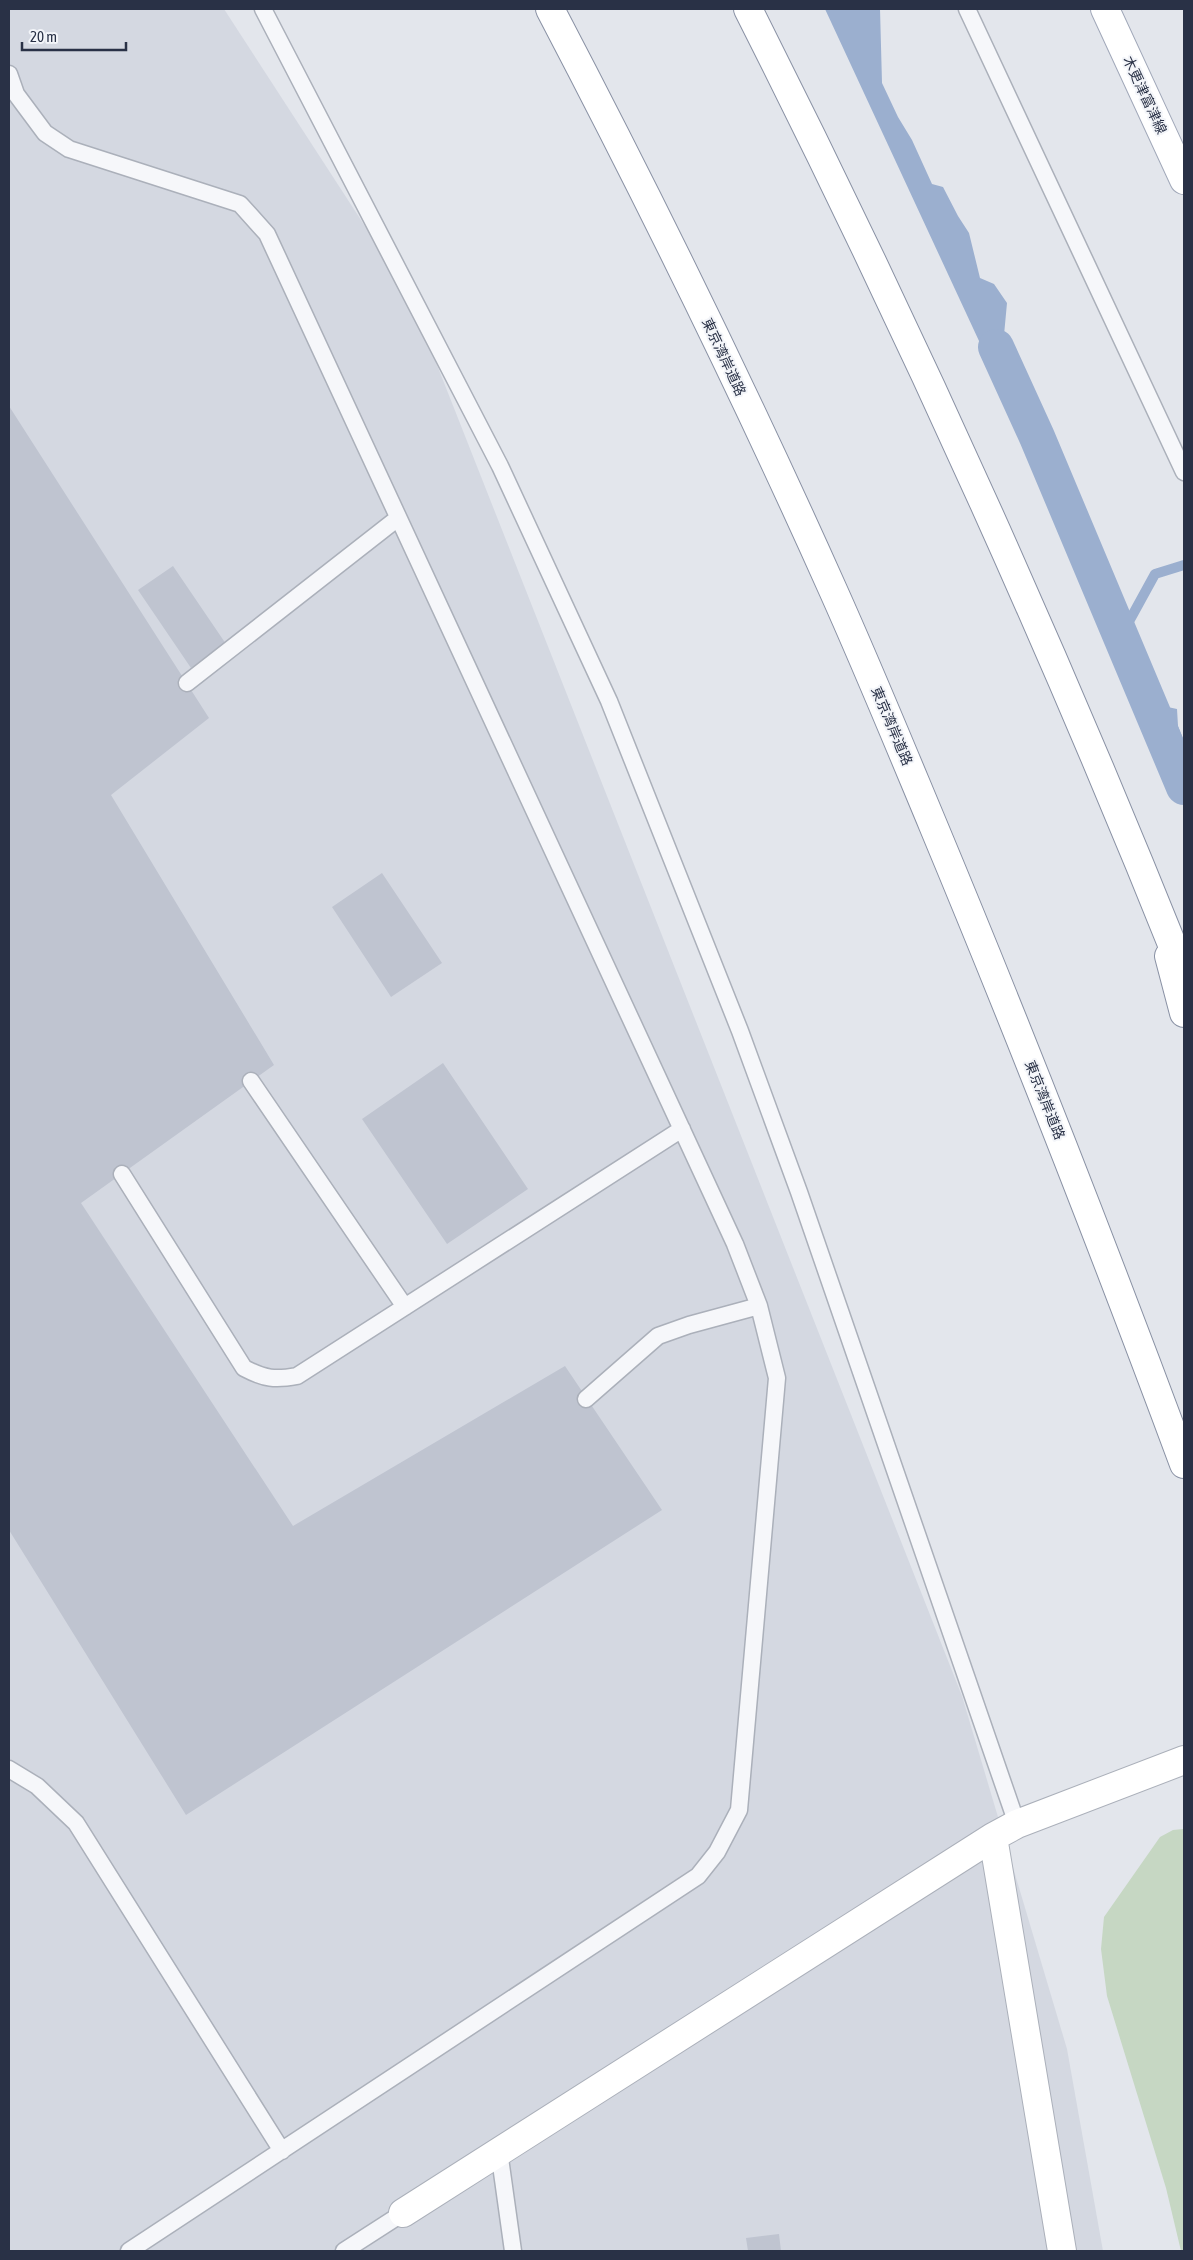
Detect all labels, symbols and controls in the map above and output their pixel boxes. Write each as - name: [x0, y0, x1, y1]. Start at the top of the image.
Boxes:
- scale bar: [22, 20, 126, 52]
- text: 20 m: [30, 28, 57, 45]
- street label: 木更津富津線: [1120, 54, 1170, 136]
- street label: 東京湾岸道路: [699, 316, 749, 398]
- street label: 東京湾岸道路: [868, 684, 916, 768]
- street label: 東京湾岸道路: [1022, 1058, 1068, 1142]

